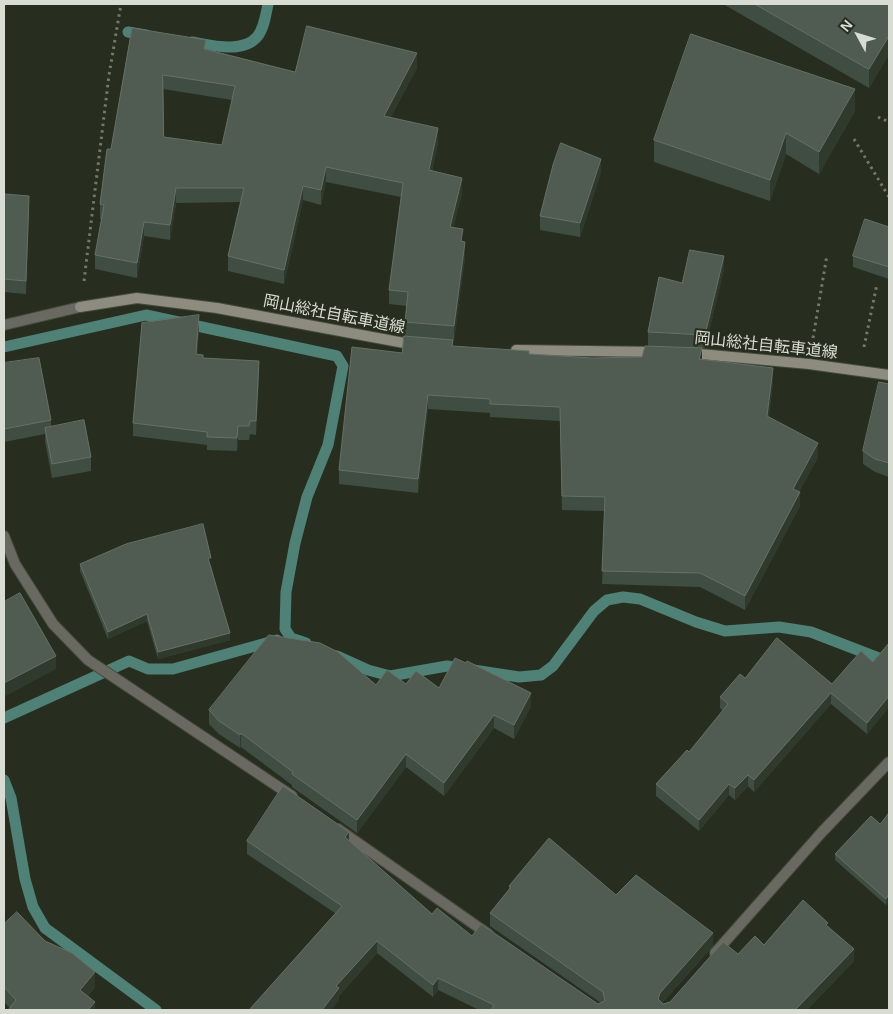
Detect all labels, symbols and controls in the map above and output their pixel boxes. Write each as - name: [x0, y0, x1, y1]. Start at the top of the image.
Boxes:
- north arrow: [833, 10, 883, 60]
- text: N: [837, 17, 856, 35]
- street label: 岡山総社自転車道線: [261, 292, 407, 338]
- street label: 岡山総社自転車道線: [693, 329, 839, 363]

